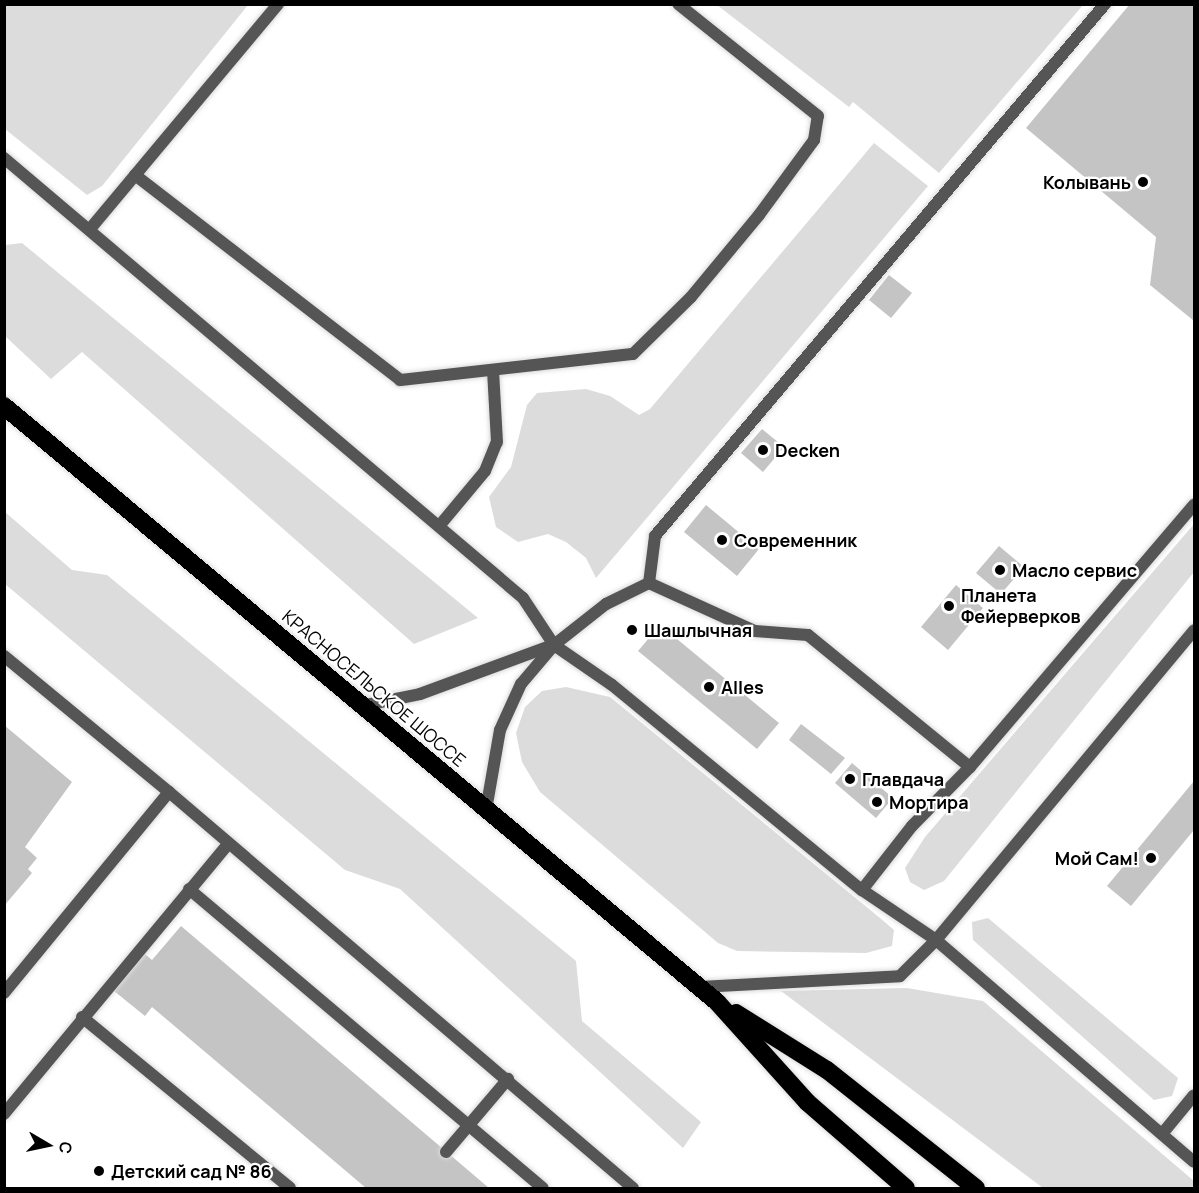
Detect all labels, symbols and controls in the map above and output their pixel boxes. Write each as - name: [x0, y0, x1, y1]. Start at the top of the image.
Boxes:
- place label: Колывань: [1043, 171, 1131, 193]
- marker: Колывань: [1136, 175, 1150, 189]
- place label: Decken: [775, 439, 840, 461]
- marker: Decken: [756, 443, 770, 457]
- place label: Современник: [734, 529, 857, 551]
- marker: Современник: [715, 533, 729, 547]
- place label: Масло сервис: [1012, 559, 1137, 581]
- marker: Масло сервис: [993, 563, 1007, 577]
- place label: Планета Фейерверков: [961, 585, 1081, 628]
- marker: Планета Фейерверков: [942, 599, 956, 613]
- street label: КРАСНОСЕЛЬСКОЕ ШОССЕ: [278, 605, 470, 771]
- place label: Шашлычная: [644, 619, 752, 641]
- marker: Шашлычная: [625, 623, 639, 637]
- place label: Alles: [721, 676, 764, 698]
- marker: Alles: [702, 680, 716, 694]
- place label: Главдача: [862, 768, 944, 790]
- marker: Главдача: [843, 772, 857, 786]
- place label: Мортира: [889, 791, 969, 813]
- marker: Мортира: [870, 795, 884, 809]
- place label: Мой Сам!: [1055, 847, 1139, 869]
- marker: Мой Сам!: [1144, 851, 1158, 865]
- north arrow: [18, 1115, 78, 1175]
- text: С: [54, 1140, 78, 1155]
- place label: Детский сад № 86: [111, 1160, 272, 1182]
- marker: Детский сад № 86: [92, 1164, 106, 1178]

